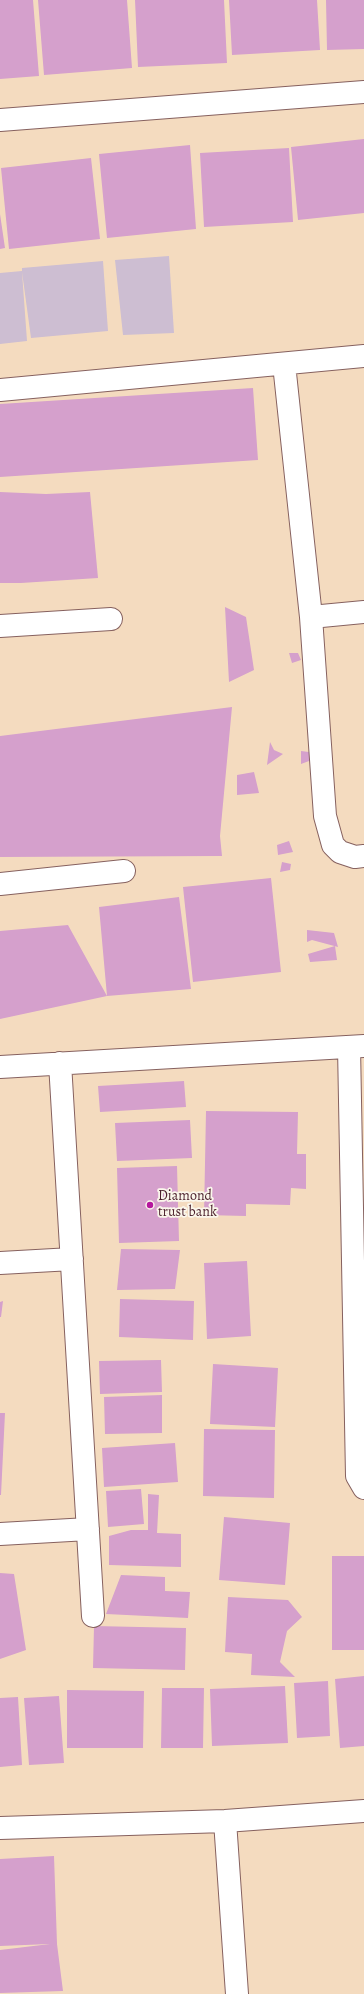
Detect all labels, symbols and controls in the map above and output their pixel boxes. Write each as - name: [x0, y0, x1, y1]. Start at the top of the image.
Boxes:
- place label: Diamond trust bank: [158, 1189, 217, 1222]
- marker: Diamond trust bank: [145, 1200, 155, 1210]

